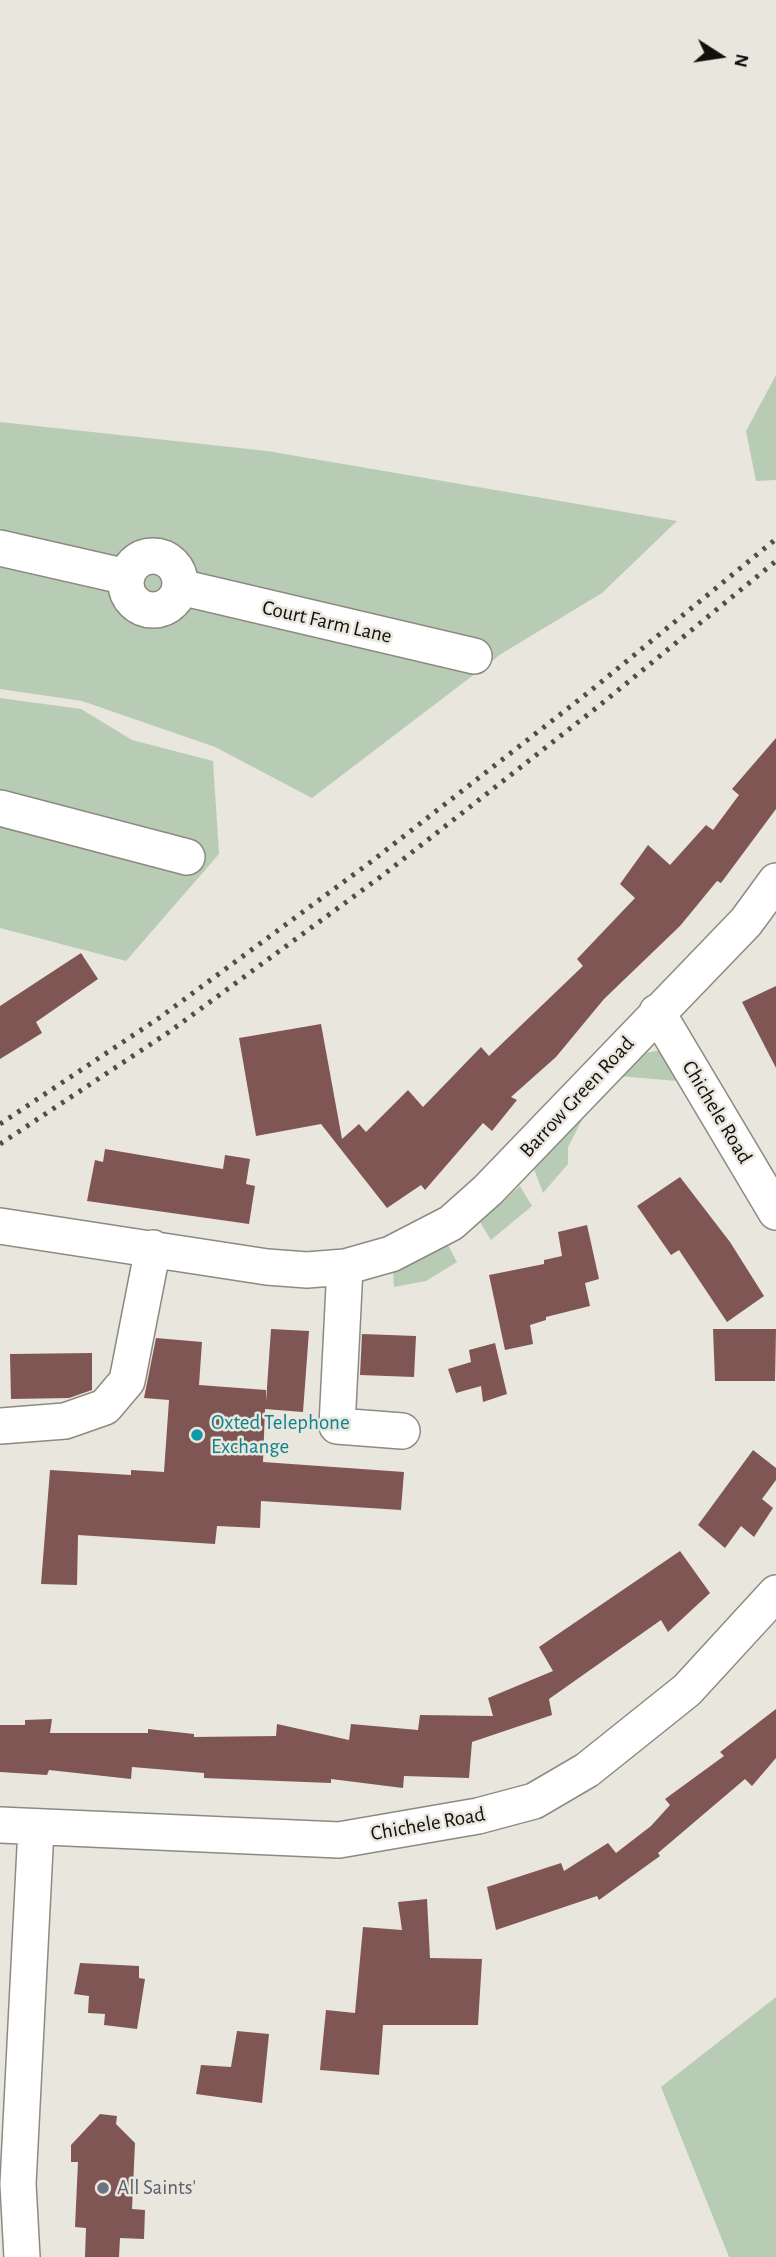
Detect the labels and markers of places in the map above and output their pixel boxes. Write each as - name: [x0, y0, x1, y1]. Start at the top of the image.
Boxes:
- place label: Oxted Telephone Exchange: [211, 1410, 350, 1460]
- marker: Oxted Telephone Exchange: [189, 1427, 205, 1443]
- place label: All Saints': [117, 2175, 196, 2201]
- marker: All Saints': [95, 2180, 111, 2196]

